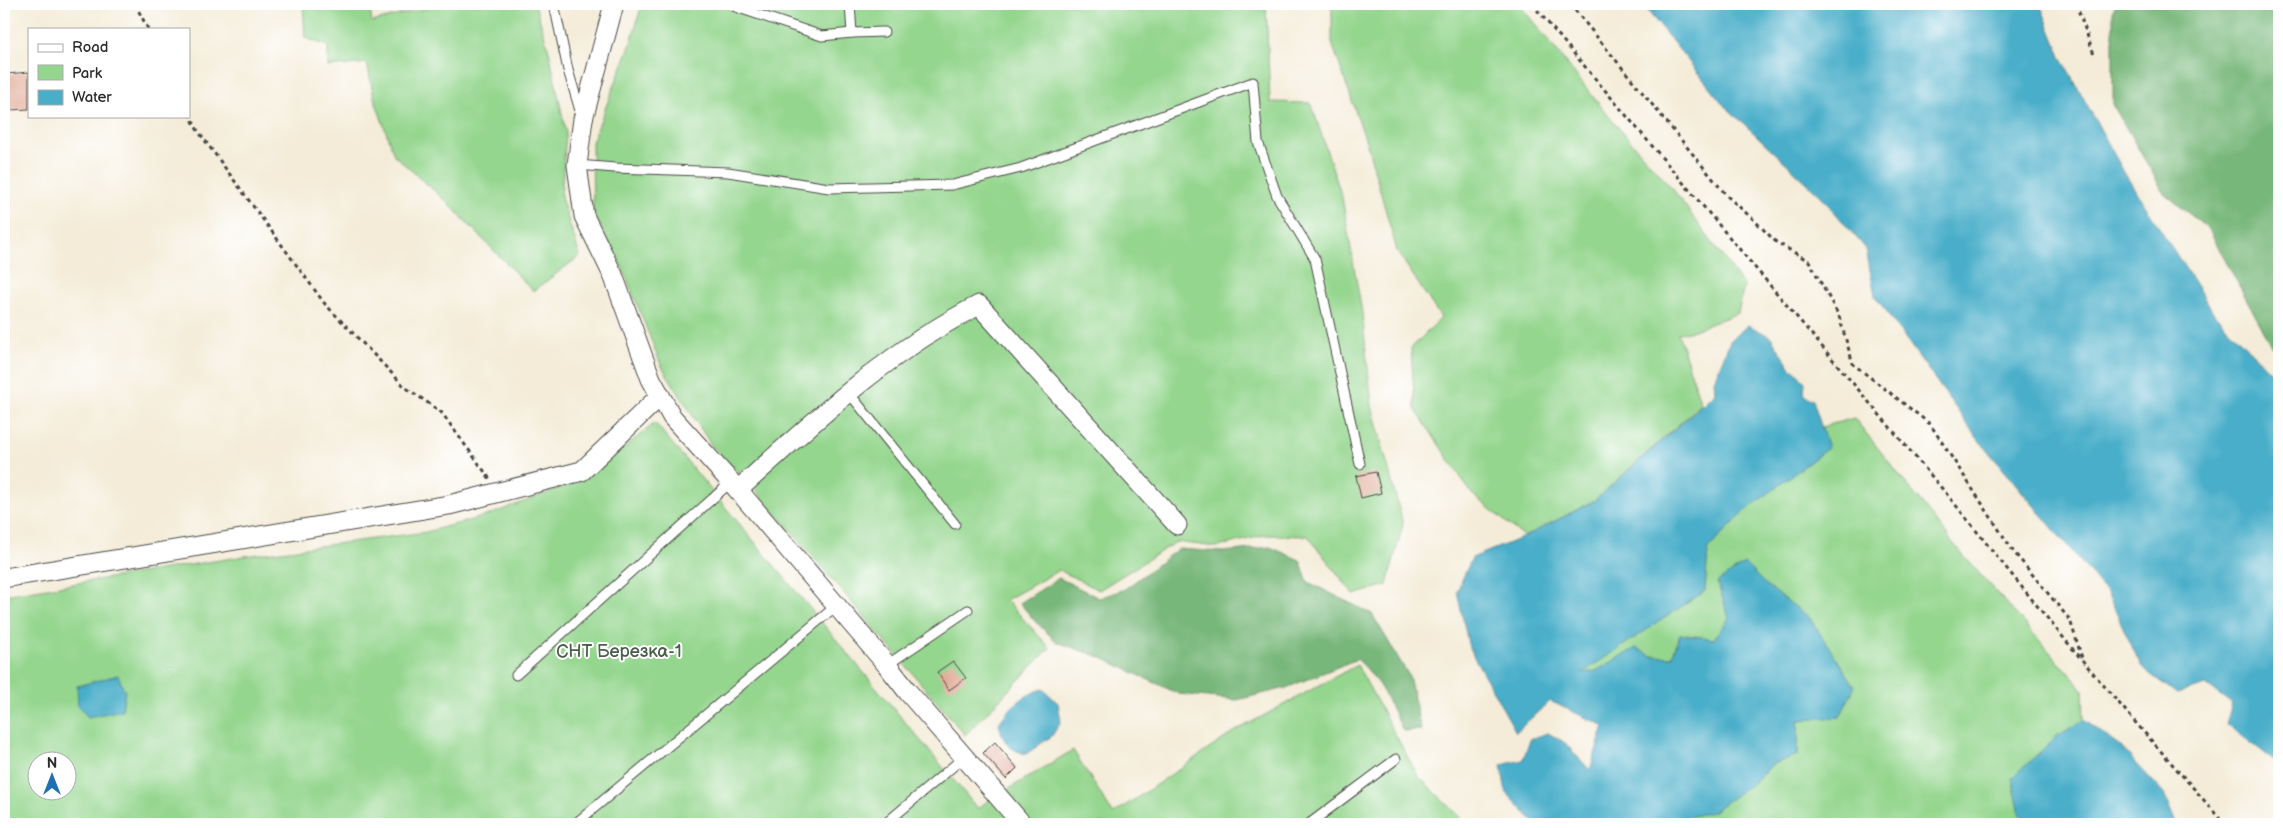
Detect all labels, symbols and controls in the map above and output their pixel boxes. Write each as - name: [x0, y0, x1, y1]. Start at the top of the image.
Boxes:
- legend: [28, 28, 190, 118]
- text: Road: [72, 38, 108, 57]
- text: Park: [72, 64, 103, 83]
- text: Water: [72, 88, 112, 107]
- park label: СНТ Березка-1: [556, 641, 682, 662]
- north arrow: [28, 750, 78, 800]
- text: N: [47, 755, 57, 772]

